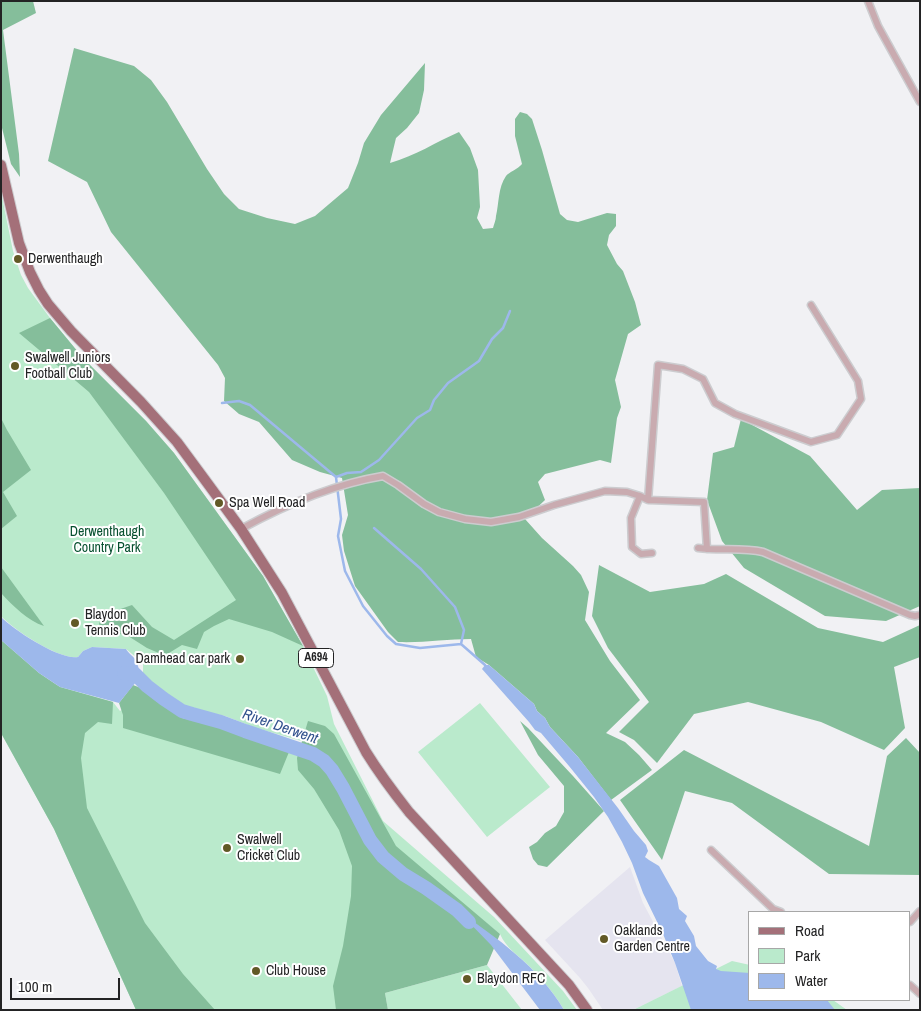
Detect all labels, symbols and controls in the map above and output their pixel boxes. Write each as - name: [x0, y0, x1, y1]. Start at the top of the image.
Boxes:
- place label: Derwenthaugh: [28, 251, 103, 267]
- marker: Derwenthaugh: [12, 253, 24, 265]
- place label: Swalwell Juniors Football Club: [25, 350, 110, 382]
- marker: Swalwell Juniors Football Club: [9, 360, 21, 372]
- place label: Spa Well Road: [229, 495, 305, 511]
- marker: Spa Well Road: [213, 497, 225, 509]
- park label: Derwenthaugh Country Park: [70, 524, 144, 556]
- place label: Blaydon Tennis Club: [85, 607, 146, 640]
- marker: Blaydon Tennis Club: [69, 617, 81, 629]
- road number: A694: [298, 648, 334, 668]
- place label: Damhead car park: [136, 651, 230, 667]
- marker: Damhead car park: [234, 653, 246, 665]
- water label: River Derwent: [240, 706, 320, 748]
- place label: Swalwell Cricket Club: [237, 832, 300, 864]
- marker: Swalwell Cricket Club: [221, 842, 233, 854]
- legend: [748, 911, 911, 1001]
- text: Road: [795, 920, 824, 941]
- place label: Oaklands Garden Centre: [614, 923, 690, 956]
- marker: Oaklands Garden Centre: [598, 933, 610, 945]
- text: Park: [795, 945, 820, 966]
- place label: Club House: [266, 963, 326, 979]
- marker: Club House: [250, 965, 262, 977]
- scale bar: [12, 968, 122, 1000]
- text: Water: [795, 970, 827, 991]
- place label: Blaydon RFC: [477, 971, 545, 987]
- marker: Blaydon RFC: [461, 973, 473, 985]
- text: 100 m: [18, 976, 52, 997]

